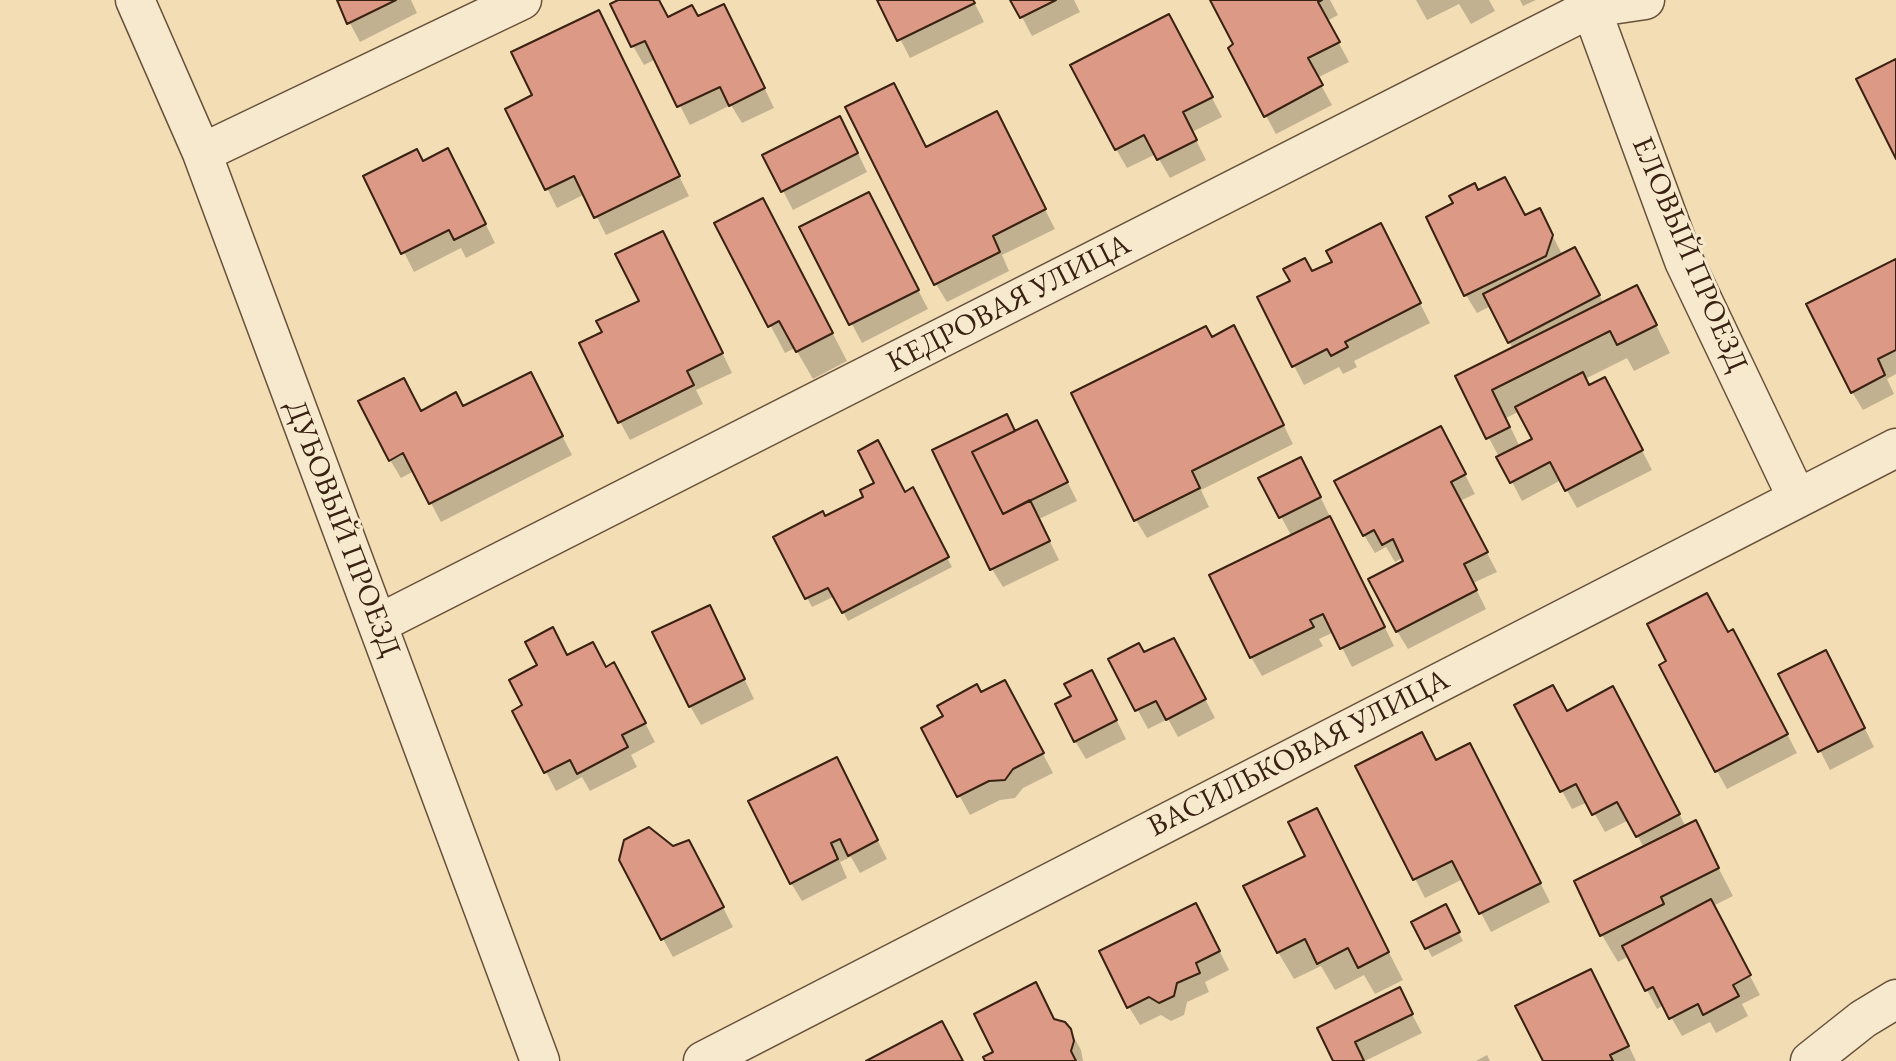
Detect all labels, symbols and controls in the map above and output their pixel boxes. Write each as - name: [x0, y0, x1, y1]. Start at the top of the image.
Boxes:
- street label: ЕЛОВЫЙ ПРОЕЗД: [1623, 132, 1755, 378]
- street label: КЕДРОВАЯ УЛИЦА: [881, 227, 1137, 381]
- street label: ДУБОВЫЙ ПРОЕЗД: [276, 395, 408, 663]
- street label: ВАСИЛЬКОВАЯ УЛИЦА: [1142, 662, 1456, 846]

